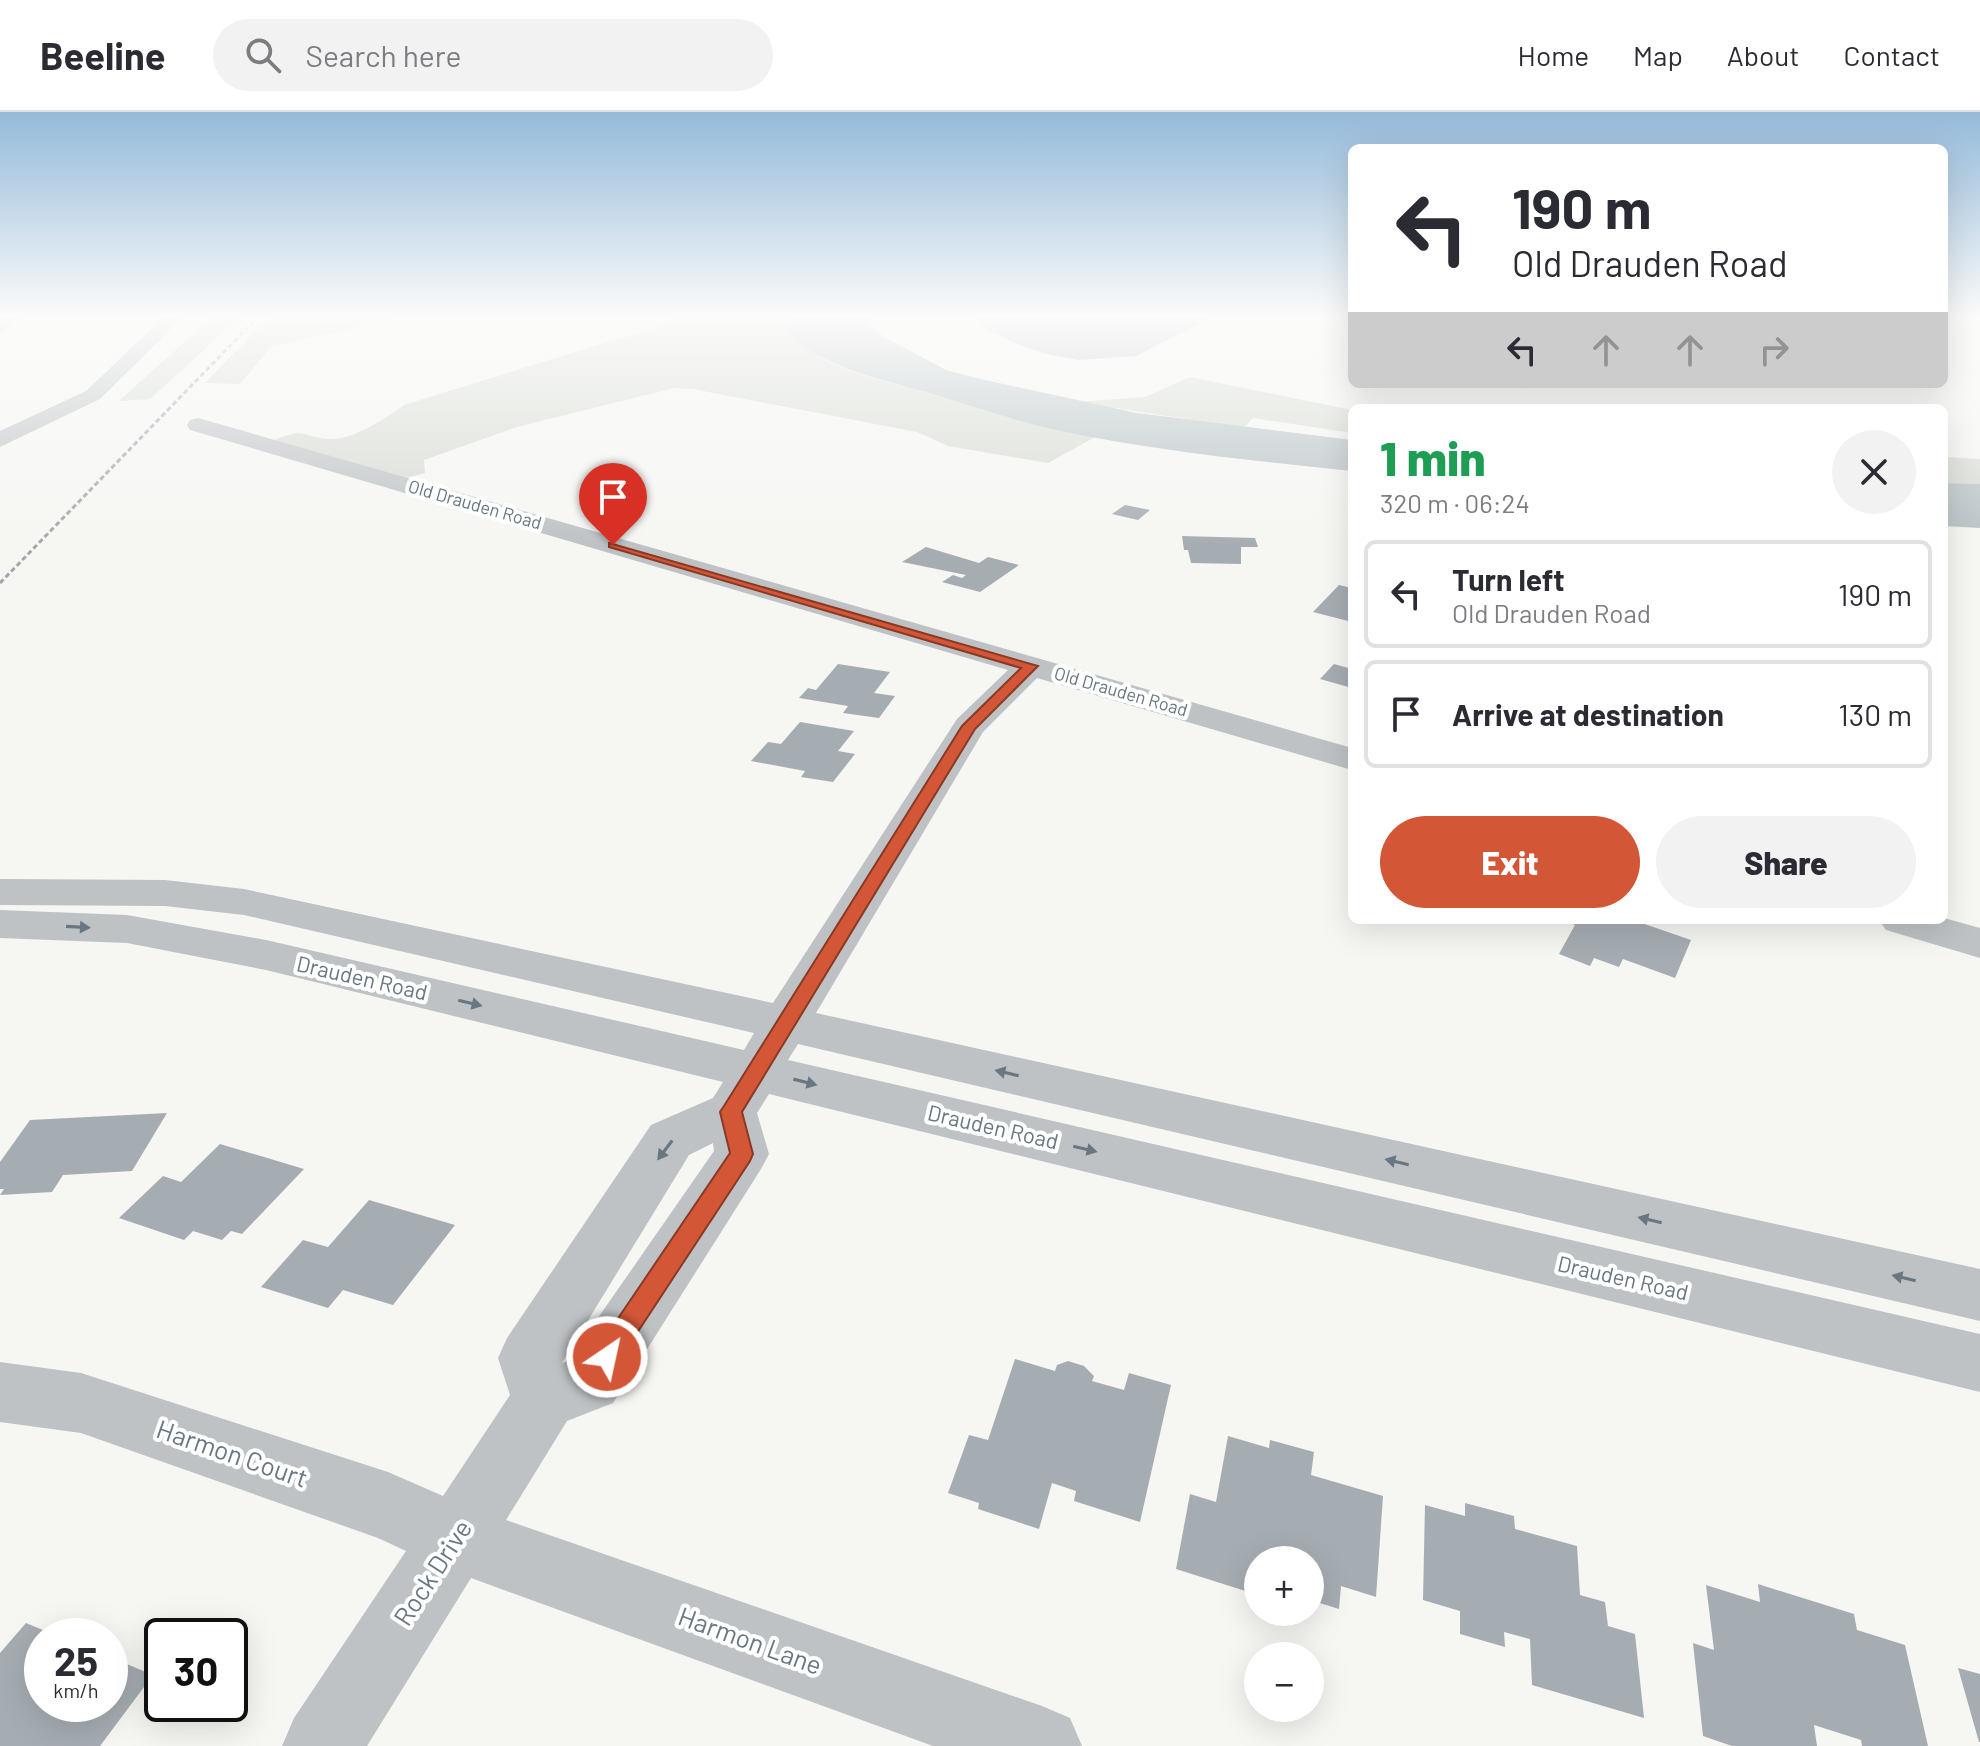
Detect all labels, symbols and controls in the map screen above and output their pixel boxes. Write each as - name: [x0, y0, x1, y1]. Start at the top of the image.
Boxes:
- search box: [213, 19, 773, 91]
- text: Beeline: [40, 32, 165, 78]
- icon: search: [241, 33, 285, 77]
- text: Search here: [305, 37, 461, 73]
- text: Home: [1518, 38, 1589, 72]
- text: Map: [1633, 38, 1683, 72]
- text: About: [1727, 38, 1799, 72]
- text: Contact: [1843, 38, 1940, 72]
- text: 190 m: [1512, 173, 1651, 240]
- icon: left: [1380, 176, 1484, 280]
- text: Old Drauden Road: [1512, 241, 1788, 284]
- icon: left: [1500, 328, 1544, 372]
- icon: ahead: [1584, 328, 1628, 372]
- icon: ahead: [1668, 328, 1712, 372]
- icon: right: [1752, 328, 1796, 372]
- text: 1 min: [1380, 428, 1486, 486]
- button: close: [1832, 430, 1916, 514]
- pin: [579, 463, 647, 545]
- street label: Old Drauden Road: [406, 474, 545, 534]
- icon: arrive: [591, 475, 635, 519]
- text: 320 m · 06:24: [1380, 487, 1530, 518]
- text: Turn left: [1452, 561, 1565, 597]
- icon: left: [1384, 572, 1428, 616]
- text: 190 m: [1838, 576, 1912, 612]
- text: Old Drauden Road: [1452, 597, 1651, 628]
- street label: Old Drauden Road: [1052, 661, 1191, 721]
- icon: arrive: [1384, 692, 1428, 736]
- text: Arrive at destination: [1452, 696, 1724, 732]
- text: 130 m: [1838, 696, 1912, 732]
- button: Exit: [1380, 816, 1640, 908]
- button: Share: [1656, 816, 1916, 908]
- one-way arrow: [66, 920, 91, 933]
- street label: Drauden Road: [294, 949, 430, 1005]
- one-way arrow: [457, 997, 482, 1010]
- one-way arrow: [994, 1066, 1019, 1079]
- one-way arrow: [792, 1077, 817, 1089]
- street label: Drauden Road: [925, 1098, 1061, 1154]
- one-way arrow: [657, 1139, 673, 1161]
- one-way arrow: [1072, 1144, 1097, 1156]
- one-way arrow: [1384, 1155, 1409, 1168]
- one-way arrow: [1638, 1213, 1663, 1226]
- street label: Drauden Road: [1555, 1249, 1691, 1305]
- one-way arrow: [1891, 1271, 1916, 1284]
- position arrow: [565, 1315, 649, 1399]
- street label: Harmon Court: [153, 1412, 312, 1493]
- street label: Rock Drive: [386, 1514, 477, 1631]
- map controls: [1244, 1546, 1324, 1722]
- button: +: [1244, 1546, 1324, 1626]
- street label: Harmon Lane: [675, 1599, 826, 1680]
- speed limit sign: 30: [144, 1618, 248, 1722]
- text: 25: [54, 1636, 98, 1684]
- button: −: [1244, 1642, 1324, 1722]
- text: km/h: [53, 1678, 99, 1702]

